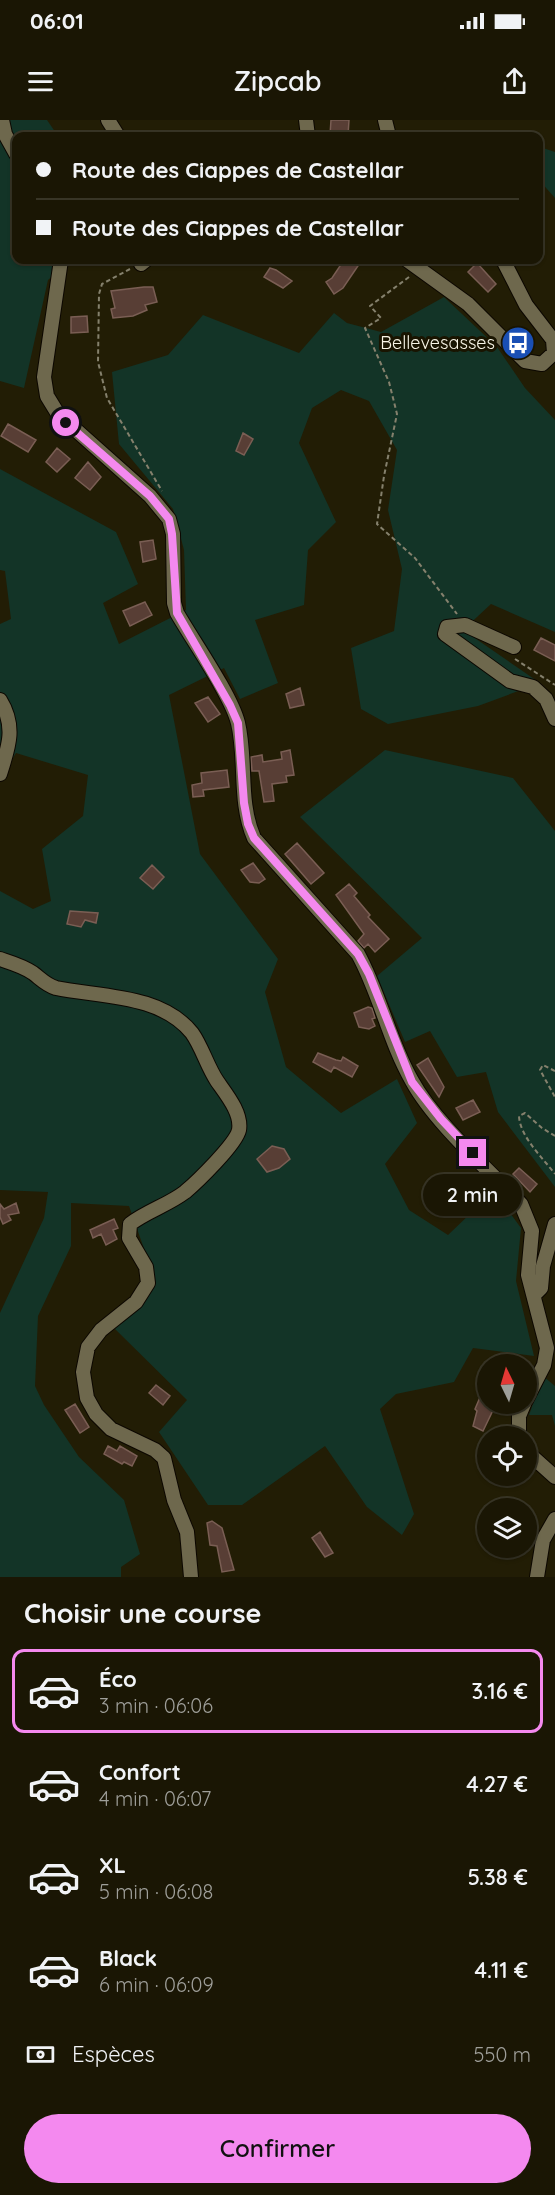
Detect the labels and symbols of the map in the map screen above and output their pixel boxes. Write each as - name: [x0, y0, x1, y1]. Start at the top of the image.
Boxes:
- bus stop icon: Bellevesasses: [500, 325, 536, 361]
- place label: Bellevesasses: [380, 331, 495, 354]
- route start: [52, 409, 79, 436]
- route end: [459, 1139, 486, 1166]
- callout: 2 min: [424, 1174, 522, 1216]
- north arrow: [477, 1354, 537, 1414]

